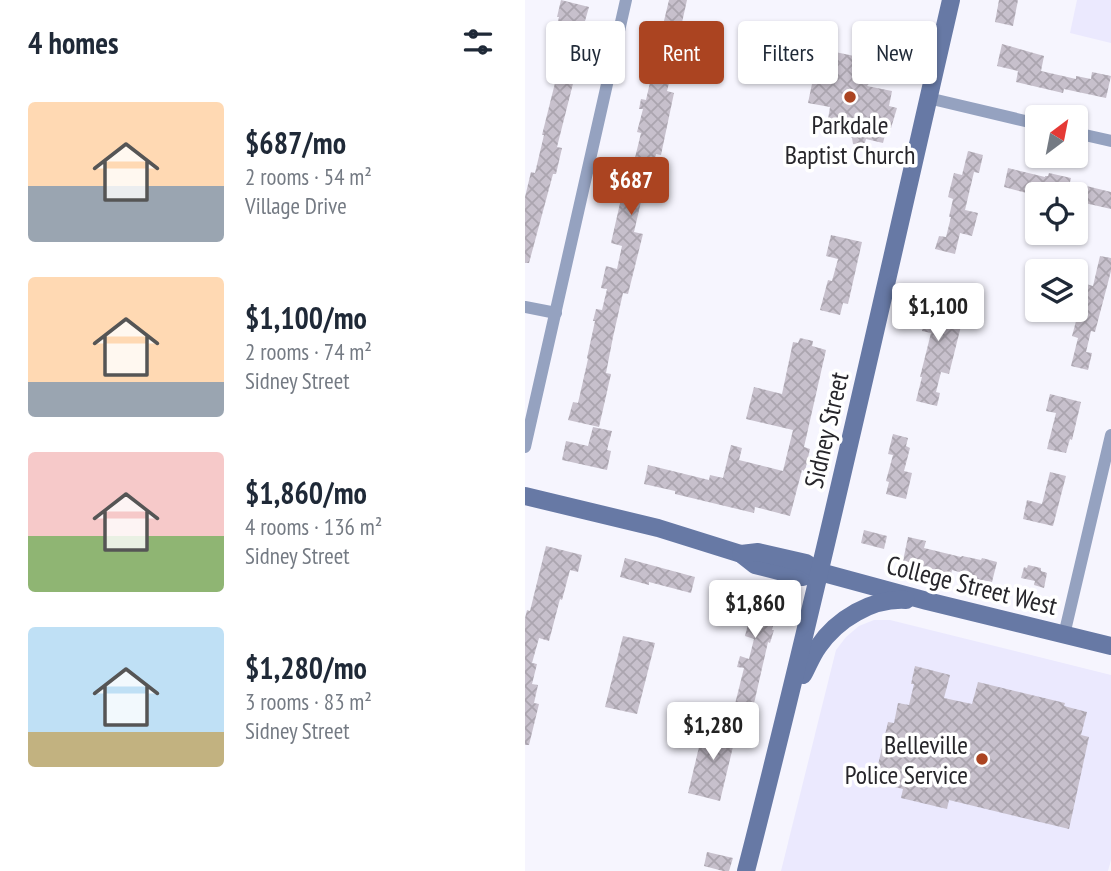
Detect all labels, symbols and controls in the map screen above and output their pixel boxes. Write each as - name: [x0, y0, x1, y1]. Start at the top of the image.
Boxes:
- chip: Buy: [546, 21, 625, 84]
- chip: Rent: [639, 21, 724, 84]
- chip: Filters: [738, 21, 838, 84]
- chip: New: [852, 21, 937, 84]
- text: 4 homes: [28, 23, 119, 62]
- icon: filters: [459, 23, 497, 61]
- marker: Parkdale Baptist Church: [842, 89, 858, 105]
- north arrow: [1025, 105, 1089, 168]
- map controls: [1025, 105, 1088, 322]
- place label: Parkdale Baptist Church: [785, 108, 915, 171]
- text: $687/mo: [245, 123, 346, 162]
- icon: home: [84, 130, 168, 214]
- pin: $687: [590, 158, 672, 217]
- text: 2 rooms · 54 m²: [245, 162, 372, 191]
- text: $687: [609, 165, 653, 194]
- button: locate: [1025, 182, 1088, 245]
- text: Village Drive: [245, 191, 347, 220]
- button: layers: [1025, 259, 1088, 322]
- pin: $1,100: [881, 284, 995, 343]
- text: $1,100: [908, 291, 968, 320]
- text: $1,100/mo: [245, 298, 367, 337]
- icon: home: [84, 305, 168, 389]
- text: 2 rooms · 74 m²: [245, 337, 372, 366]
- text: Sidney Street: [245, 366, 349, 395]
- street label: Sidney Street: [797, 369, 855, 491]
- text: $1,860/mo: [245, 473, 367, 512]
- icon: home: [84, 480, 168, 564]
- text: 4 rooms · 136 m²: [245, 512, 382, 541]
- text: Sidney Street: [245, 541, 349, 570]
- street label: College Street West: [883, 548, 1061, 622]
- pin: $1,860: [698, 580, 812, 640]
- text: $1,860: [725, 588, 785, 617]
- text: $1,280/mo: [245, 648, 367, 687]
- icon: home: [84, 655, 168, 739]
- text: 3 rooms · 83 m²: [245, 687, 372, 716]
- pin: $1,280: [656, 702, 770, 762]
- text: $1,280: [683, 710, 743, 739]
- text: Sidney Street: [245, 716, 349, 745]
- place label: Belleville Police Service: [845, 728, 968, 791]
- marker: Belleville Police Service: [974, 751, 990, 767]

